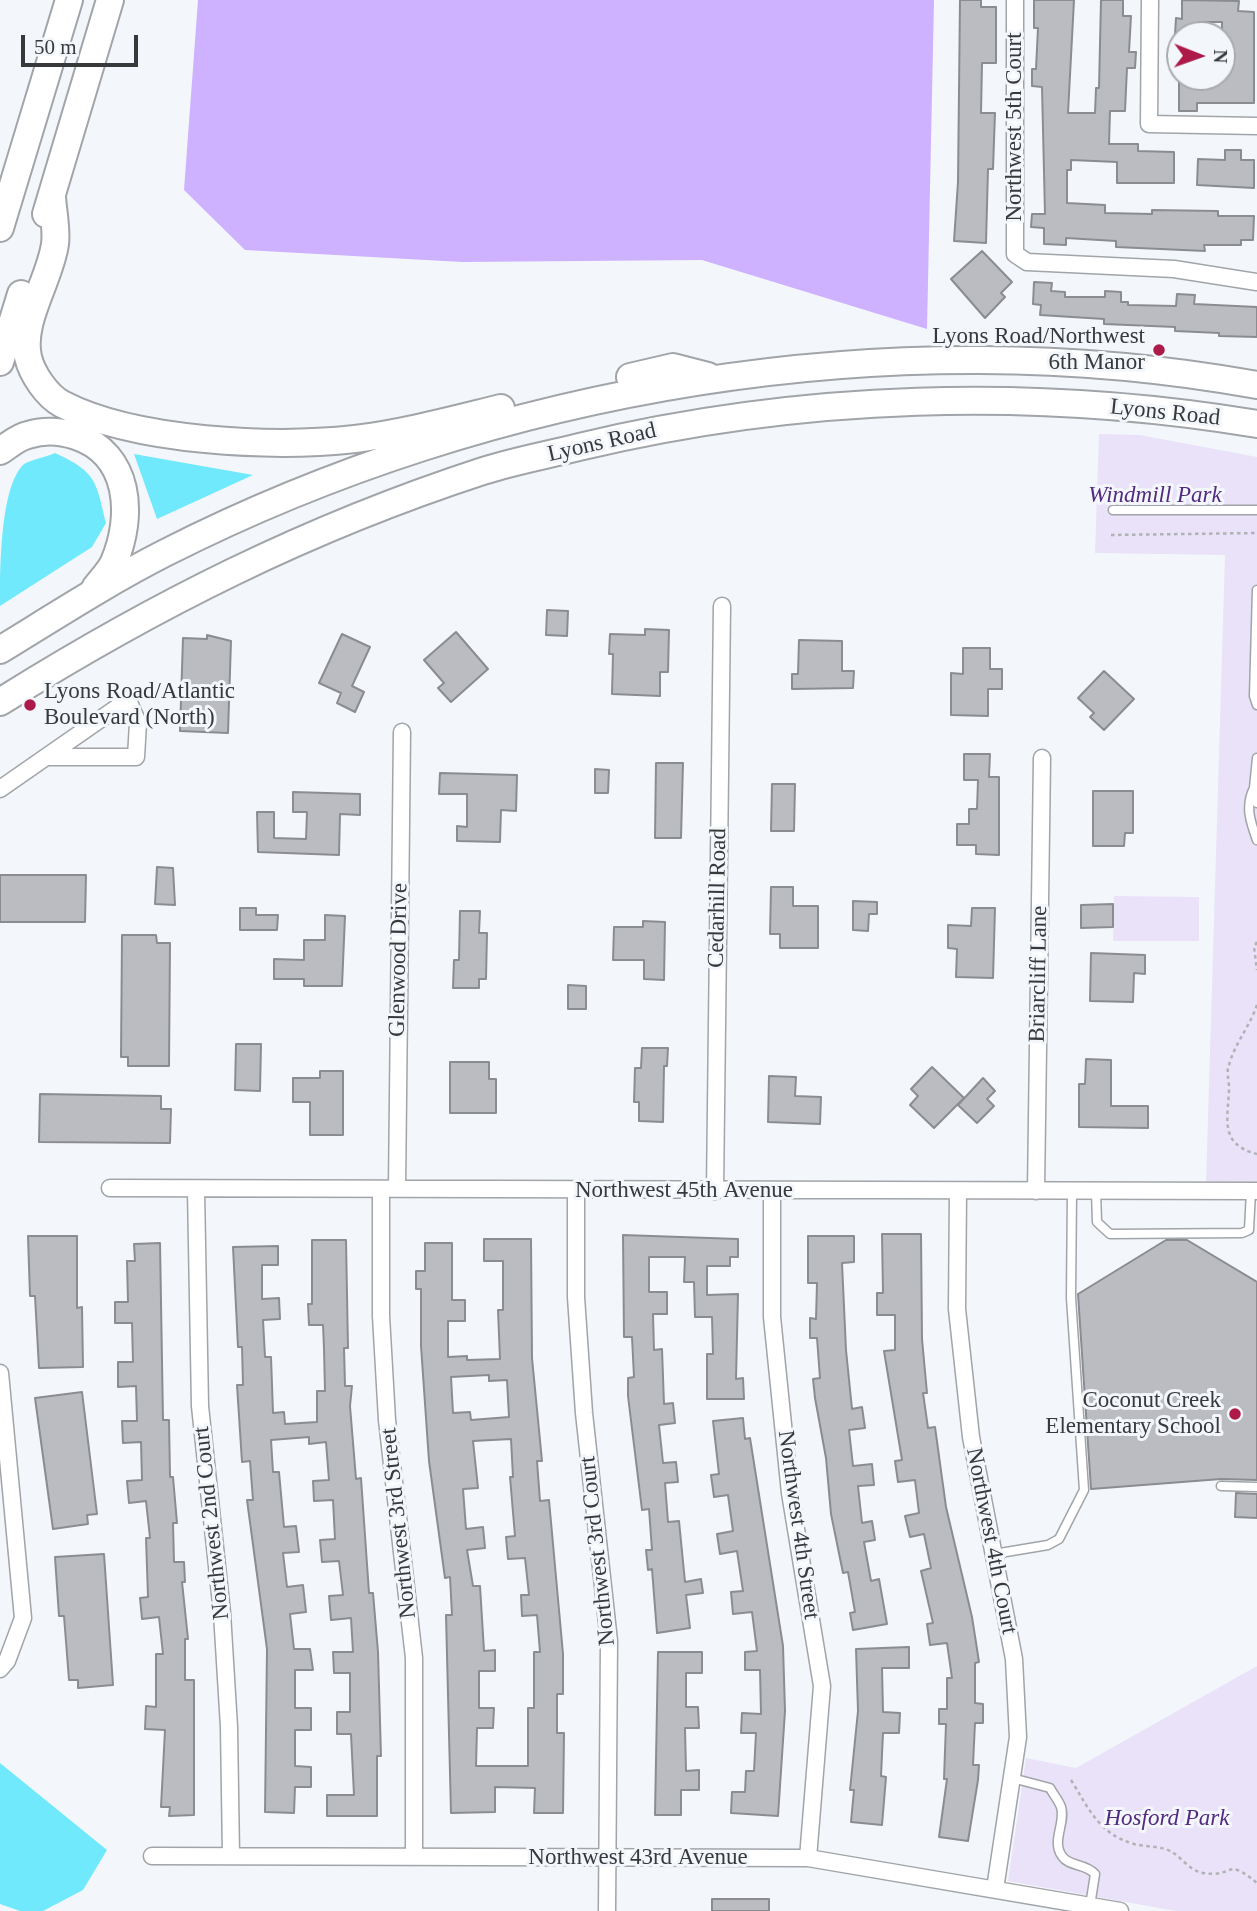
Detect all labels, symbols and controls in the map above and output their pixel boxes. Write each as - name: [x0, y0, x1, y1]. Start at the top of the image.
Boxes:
- scale bar: [24, 21, 142, 65]
- north arrow: [1166, 21, 1236, 91]
- street label: Northwest 5th Court: [1001, 32, 1029, 222]
- text: 50 m: [34, 35, 77, 59]
- text: N: [1210, 49, 1231, 63]
- place label: Lyons Road/Northwest 6th Manor: [932, 323, 1145, 377]
- marker: Lyons Road/Northwest 6th Manor: [1151, 342, 1167, 358]
- street label: Lyons Road: [1109, 393, 1221, 433]
- street label: Lyons Road: [545, 417, 659, 469]
- park label: Windmill Park: [1088, 482, 1222, 510]
- place label: Lyons Road/Atlantic Boulevard (North): [44, 678, 235, 732]
- marker: Lyons Road/Atlantic Boulevard (North): [22, 697, 38, 713]
- street label: Cedarhill Road: [703, 828, 733, 968]
- street label: Glenwood Drive: [384, 883, 414, 1037]
- street label: Briarcliff Lane: [1024, 905, 1054, 1043]
- street label: Northwest 45th Avenue: [575, 1177, 793, 1205]
- place label: Coconut Creek Elementary School: [1045, 1387, 1221, 1441]
- marker: Coconut Creek Elementary School: [1227, 1406, 1243, 1422]
- street label: Northwest 2nd Court: [188, 1425, 236, 1621]
- street label: Northwest 3rd Street: [375, 1426, 423, 1620]
- street label: Northwest 4th Street: [771, 1429, 825, 1621]
- street label: Northwest 4th Court: [959, 1446, 1023, 1636]
- street label: Northwest 3rd Court: [574, 1455, 622, 1647]
- park label: Hosford Park: [1104, 1805, 1230, 1833]
- street label: Northwest 43rd Avenue: [528, 1844, 748, 1872]

